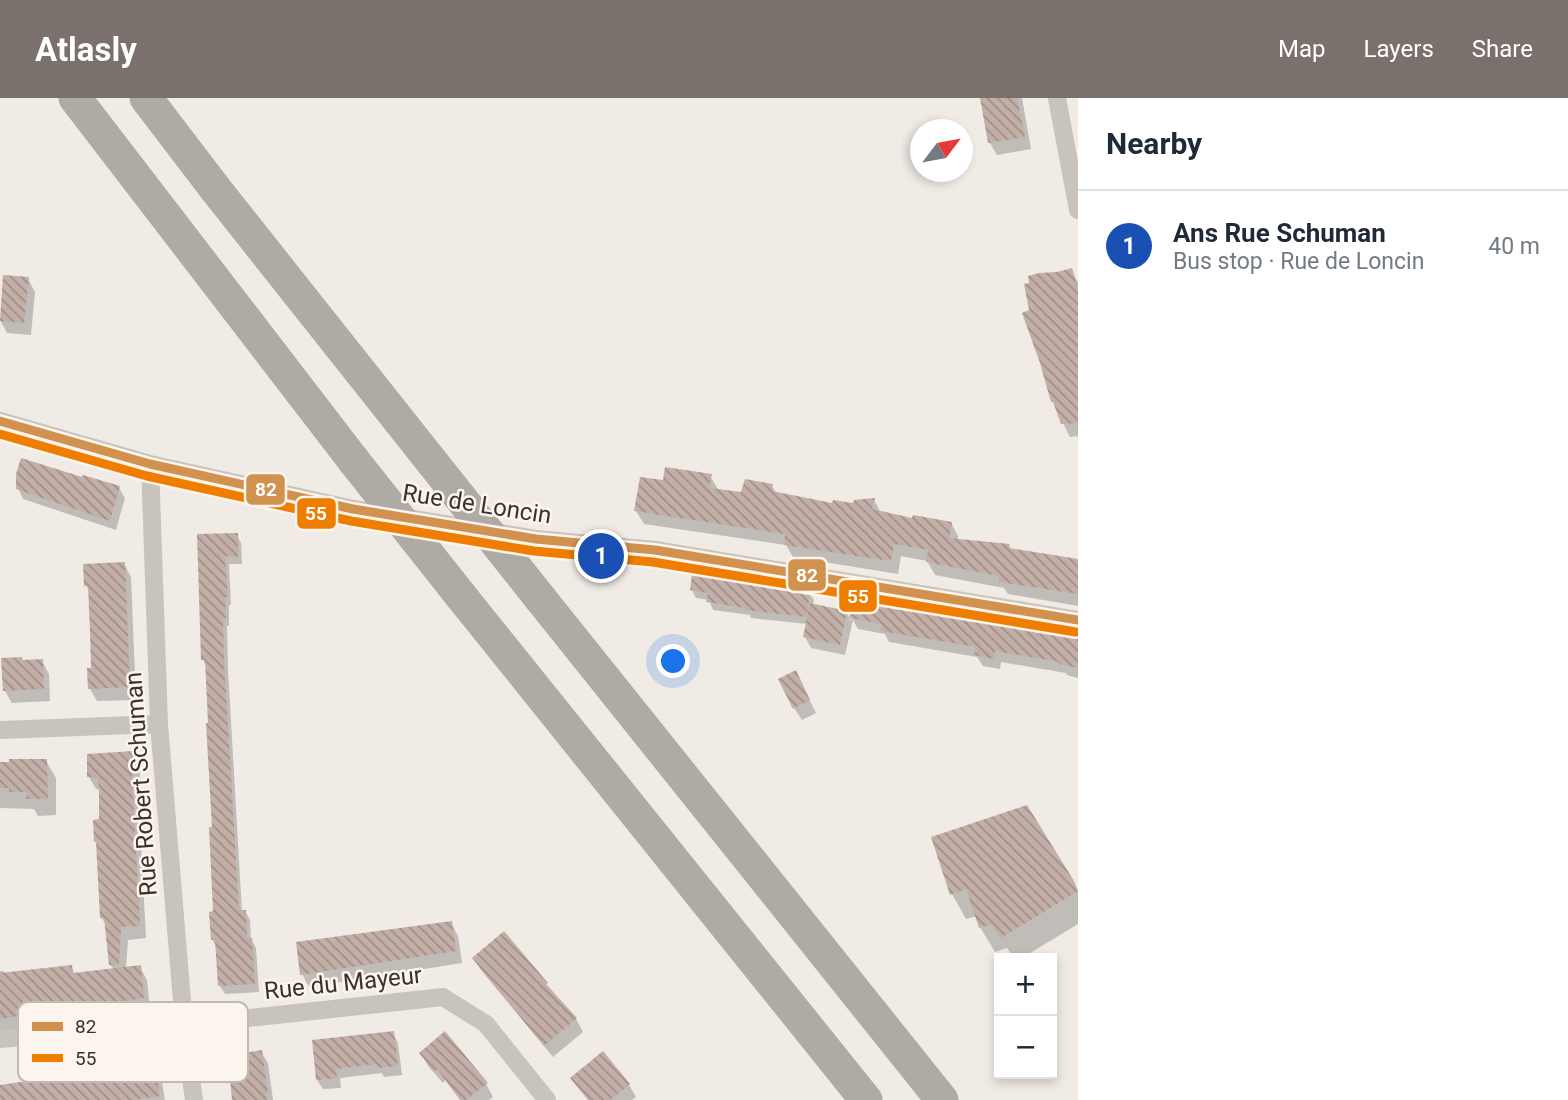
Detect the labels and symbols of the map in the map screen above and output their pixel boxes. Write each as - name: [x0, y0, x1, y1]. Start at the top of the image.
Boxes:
- north arrow: [910, 119, 973, 182]
- line badge: 82: [245, 473, 286, 506]
- text: 82: [255, 478, 277, 501]
- street label: Rue de Loncin: [401, 478, 553, 530]
- line badge: 55: [296, 497, 337, 530]
- text: 55: [305, 502, 327, 525]
- pin: 1: [578, 530, 624, 582]
- line badge: 82: [787, 558, 827, 592]
- text: 82: [796, 564, 818, 587]
- line badge: 55: [838, 579, 878, 613]
- text: 55: [847, 585, 869, 608]
- your location: [656, 644, 690, 678]
- street label: Rue Robert Schuman: [119, 671, 163, 897]
- street label: Rue du Mayeur: [263, 961, 423, 1005]
- legend: [18, 1002, 248, 1082]
- text: 82: [75, 1015, 96, 1038]
- text: 55: [75, 1047, 96, 1070]

